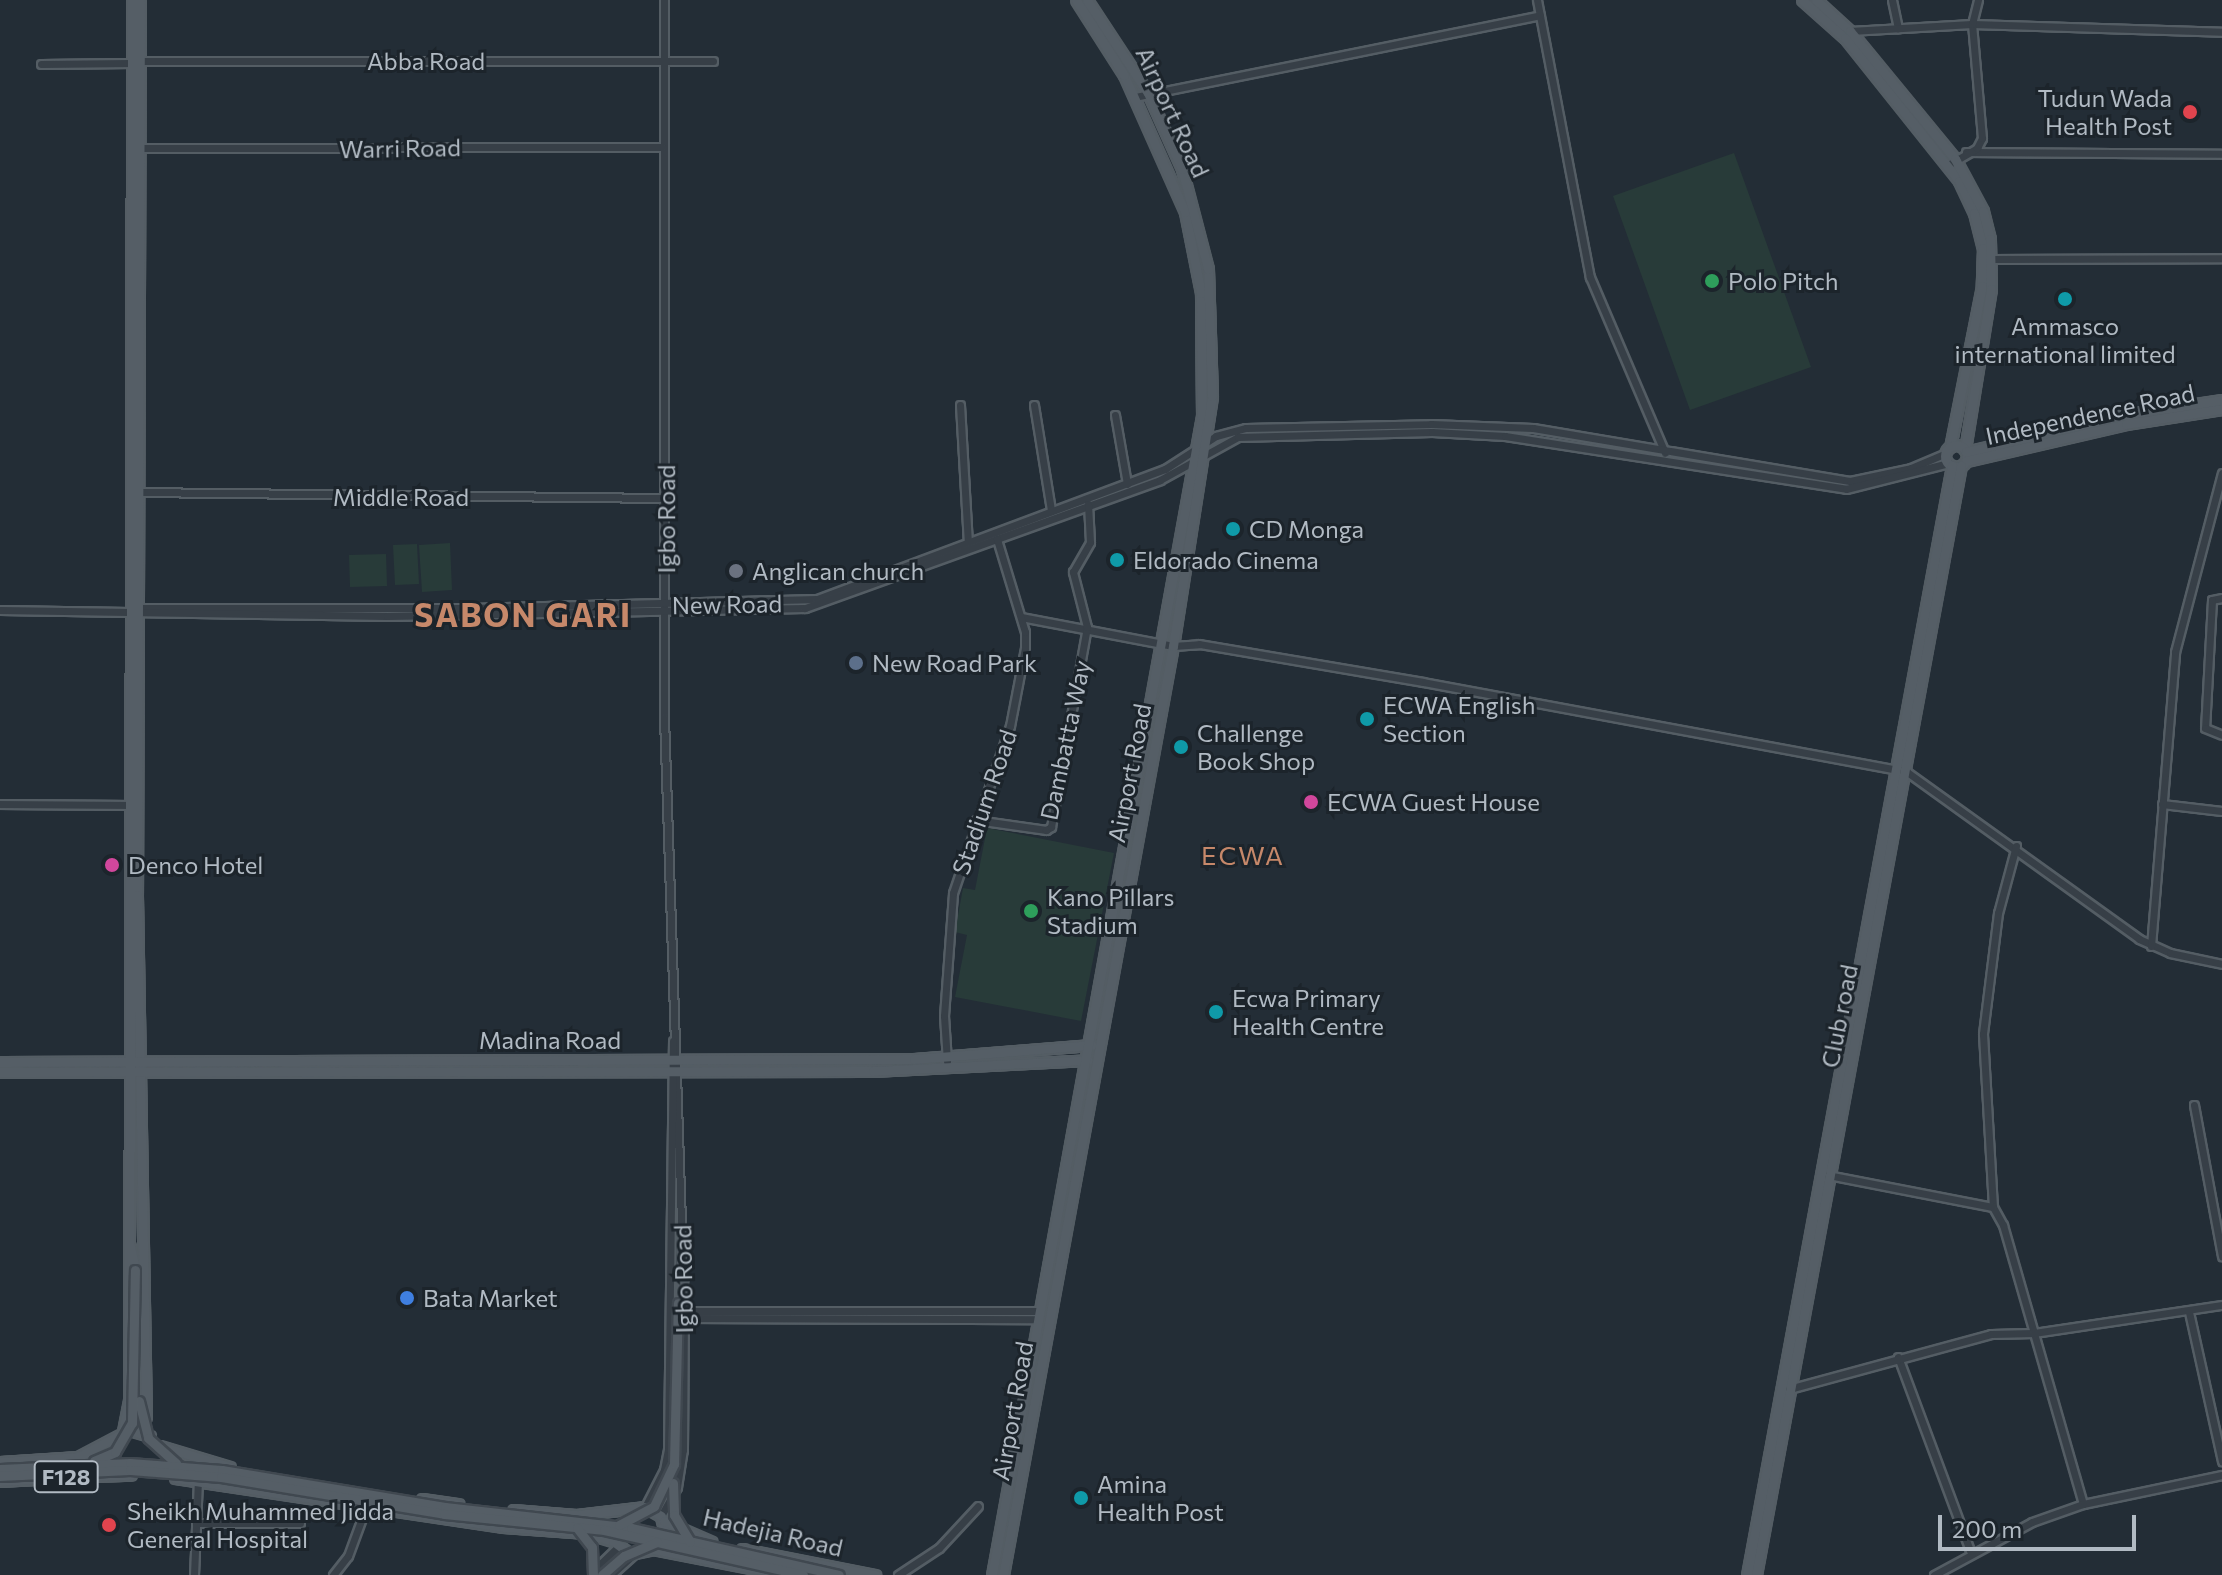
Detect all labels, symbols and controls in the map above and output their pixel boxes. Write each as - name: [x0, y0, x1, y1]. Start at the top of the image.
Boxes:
- street label: Airport Road: [1130, 42, 1216, 182]
- street label: Abba Road: [367, 47, 485, 75]
- place label: Tudun Wada Health Post: [2037, 84, 2172, 140]
- marker: Tudun Wada Health Post: [2179, 101, 2201, 123]
- street label: Warri Road: [339, 133, 461, 163]
- place label: Polo Pitch: [1728, 267, 1839, 295]
- marker: Polo Pitch: [1703, 272, 1721, 290]
- marker: Ammasco international limited: [2056, 290, 2074, 308]
- place label: Ammasco international limited: [1954, 312, 2176, 368]
- street label: Independence Road: [1983, 378, 2197, 450]
- street label: Igbo Road: [652, 465, 680, 573]
- street label: Middle Road: [333, 483, 469, 511]
- place label: CD Monga: [1249, 515, 1364, 543]
- marker: CD Monga: [1224, 520, 1242, 538]
- place label: Eldorado Cinema: [1133, 546, 1319, 574]
- marker: Eldorado Cinema: [1108, 551, 1126, 569]
- place label: Anglican church: [752, 557, 924, 585]
- marker: Anglican church: [727, 562, 745, 580]
- street label: New Road: [672, 589, 782, 619]
- district label: SABON GARI: [414, 595, 632, 633]
- place label: New Road Park: [872, 649, 1037, 677]
- marker: New Road Park: [847, 654, 865, 672]
- street label: Dambatta Way: [1034, 657, 1096, 823]
- place label: ECWA English Section: [1383, 691, 1536, 747]
- street label: Airport Road: [1101, 701, 1157, 845]
- marker: ECWA English Section: [1358, 710, 1376, 728]
- place label: Challenge Book Shop: [1197, 719, 1315, 775]
- street label: Stadium Road: [946, 726, 1022, 878]
- marker: Challenge Book Shop: [1172, 738, 1190, 756]
- place label: ECWA Guest House: [1327, 788, 1540, 816]
- marker: ECWA Guest House: [1302, 793, 1320, 811]
- district label: ECWA: [1201, 839, 1285, 871]
- place label: Denco Hotel: [128, 851, 263, 879]
- marker: Denco Hotel: [103, 856, 121, 874]
- place label: Kano Pillars Stadium: [1047, 883, 1174, 939]
- marker: Kano Pillars Stadium: [1022, 902, 1040, 920]
- street label: Club road: [1815, 962, 1863, 1070]
- place label: Ecwa Primary Health Centre: [1232, 984, 1384, 1040]
- marker: Ecwa Primary Health Centre: [1207, 1003, 1225, 1021]
- street label: Madina Road: [479, 1026, 621, 1054]
- street label: Igbo Road: [668, 1224, 698, 1334]
- place label: Bata Market: [423, 1284, 558, 1312]
- marker: Bata Market: [398, 1289, 416, 1307]
- street label: Airport Road: [986, 1339, 1038, 1483]
- road number: F128: [32, 1459, 100, 1495]
- place label: Amina Health Post: [1097, 1470, 1224, 1526]
- marker: Amina Health Post: [1072, 1489, 1090, 1507]
- place label: Sheikh Muhammed Jidda General Hospital: [127, 1497, 394, 1553]
- scale bar: [1942, 1499, 2140, 1549]
- street label: Hadejia Road: [700, 1502, 846, 1562]
- marker: Sheikh Muhammed Jidda General Hospital: [98, 1514, 120, 1536]
- text: 200 m: [1952, 1514, 2022, 1543]

